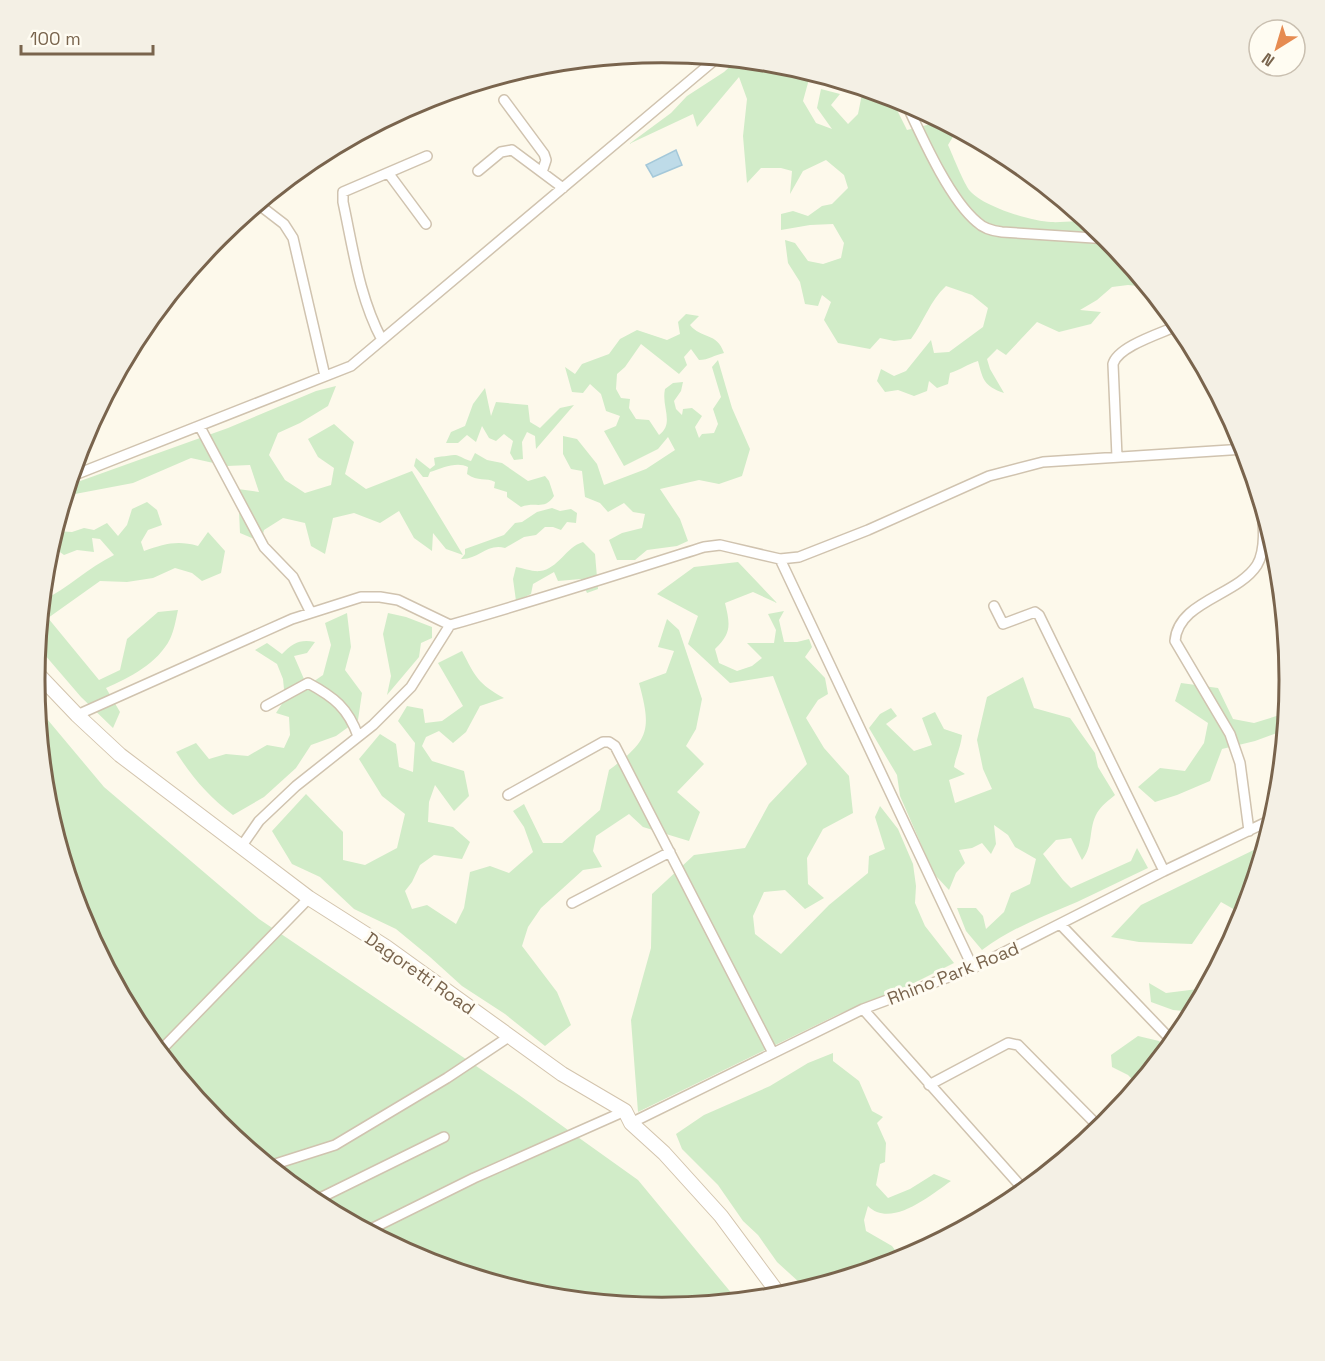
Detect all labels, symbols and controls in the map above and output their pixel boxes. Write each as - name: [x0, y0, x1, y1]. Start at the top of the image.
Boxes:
- scale bar: [21, 18, 153, 56]
- north arrow: [1247, 18, 1307, 78]
- text: 100 m: [30, 27, 81, 50]
- text: N: [1258, 48, 1279, 71]
- street label: Dagoretti Road: [361, 927, 479, 1019]
- street label: Rhino Park Road: [884, 936, 1022, 1010]

